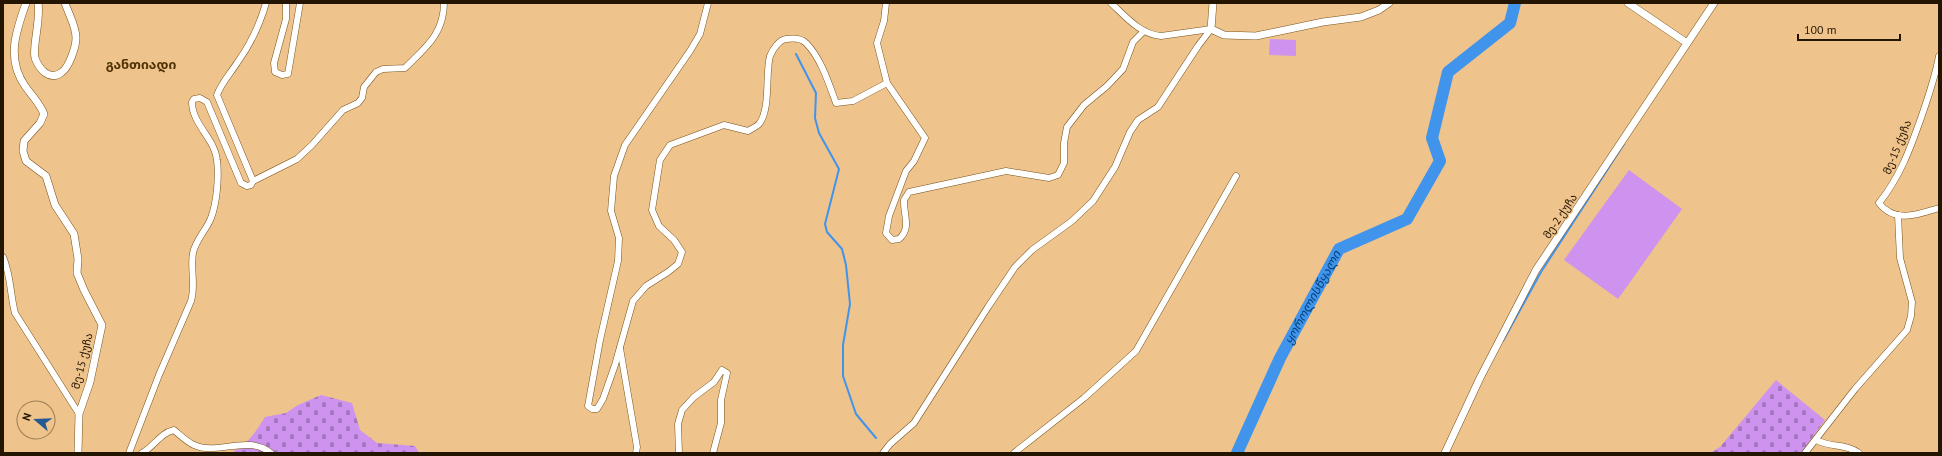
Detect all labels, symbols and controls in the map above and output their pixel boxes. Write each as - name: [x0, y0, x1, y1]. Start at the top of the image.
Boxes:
- scale bar: [1798, 16, 1900, 42]
- text: 100 m: [1804, 22, 1837, 37]
- district label: განთიადი: [106, 56, 176, 73]
- street label: მე-15 ქუჩა: [1880, 118, 1914, 176]
- street label: მე-2 ქუჩა: [1540, 191, 1580, 241]
- water label: ყოროლისწყალი: [1281, 247, 1344, 347]
- street label: მე-15 ქუჩა: [68, 331, 96, 391]
- north arrow: [16, 400, 56, 440]
- text: N: [19, 411, 34, 422]

